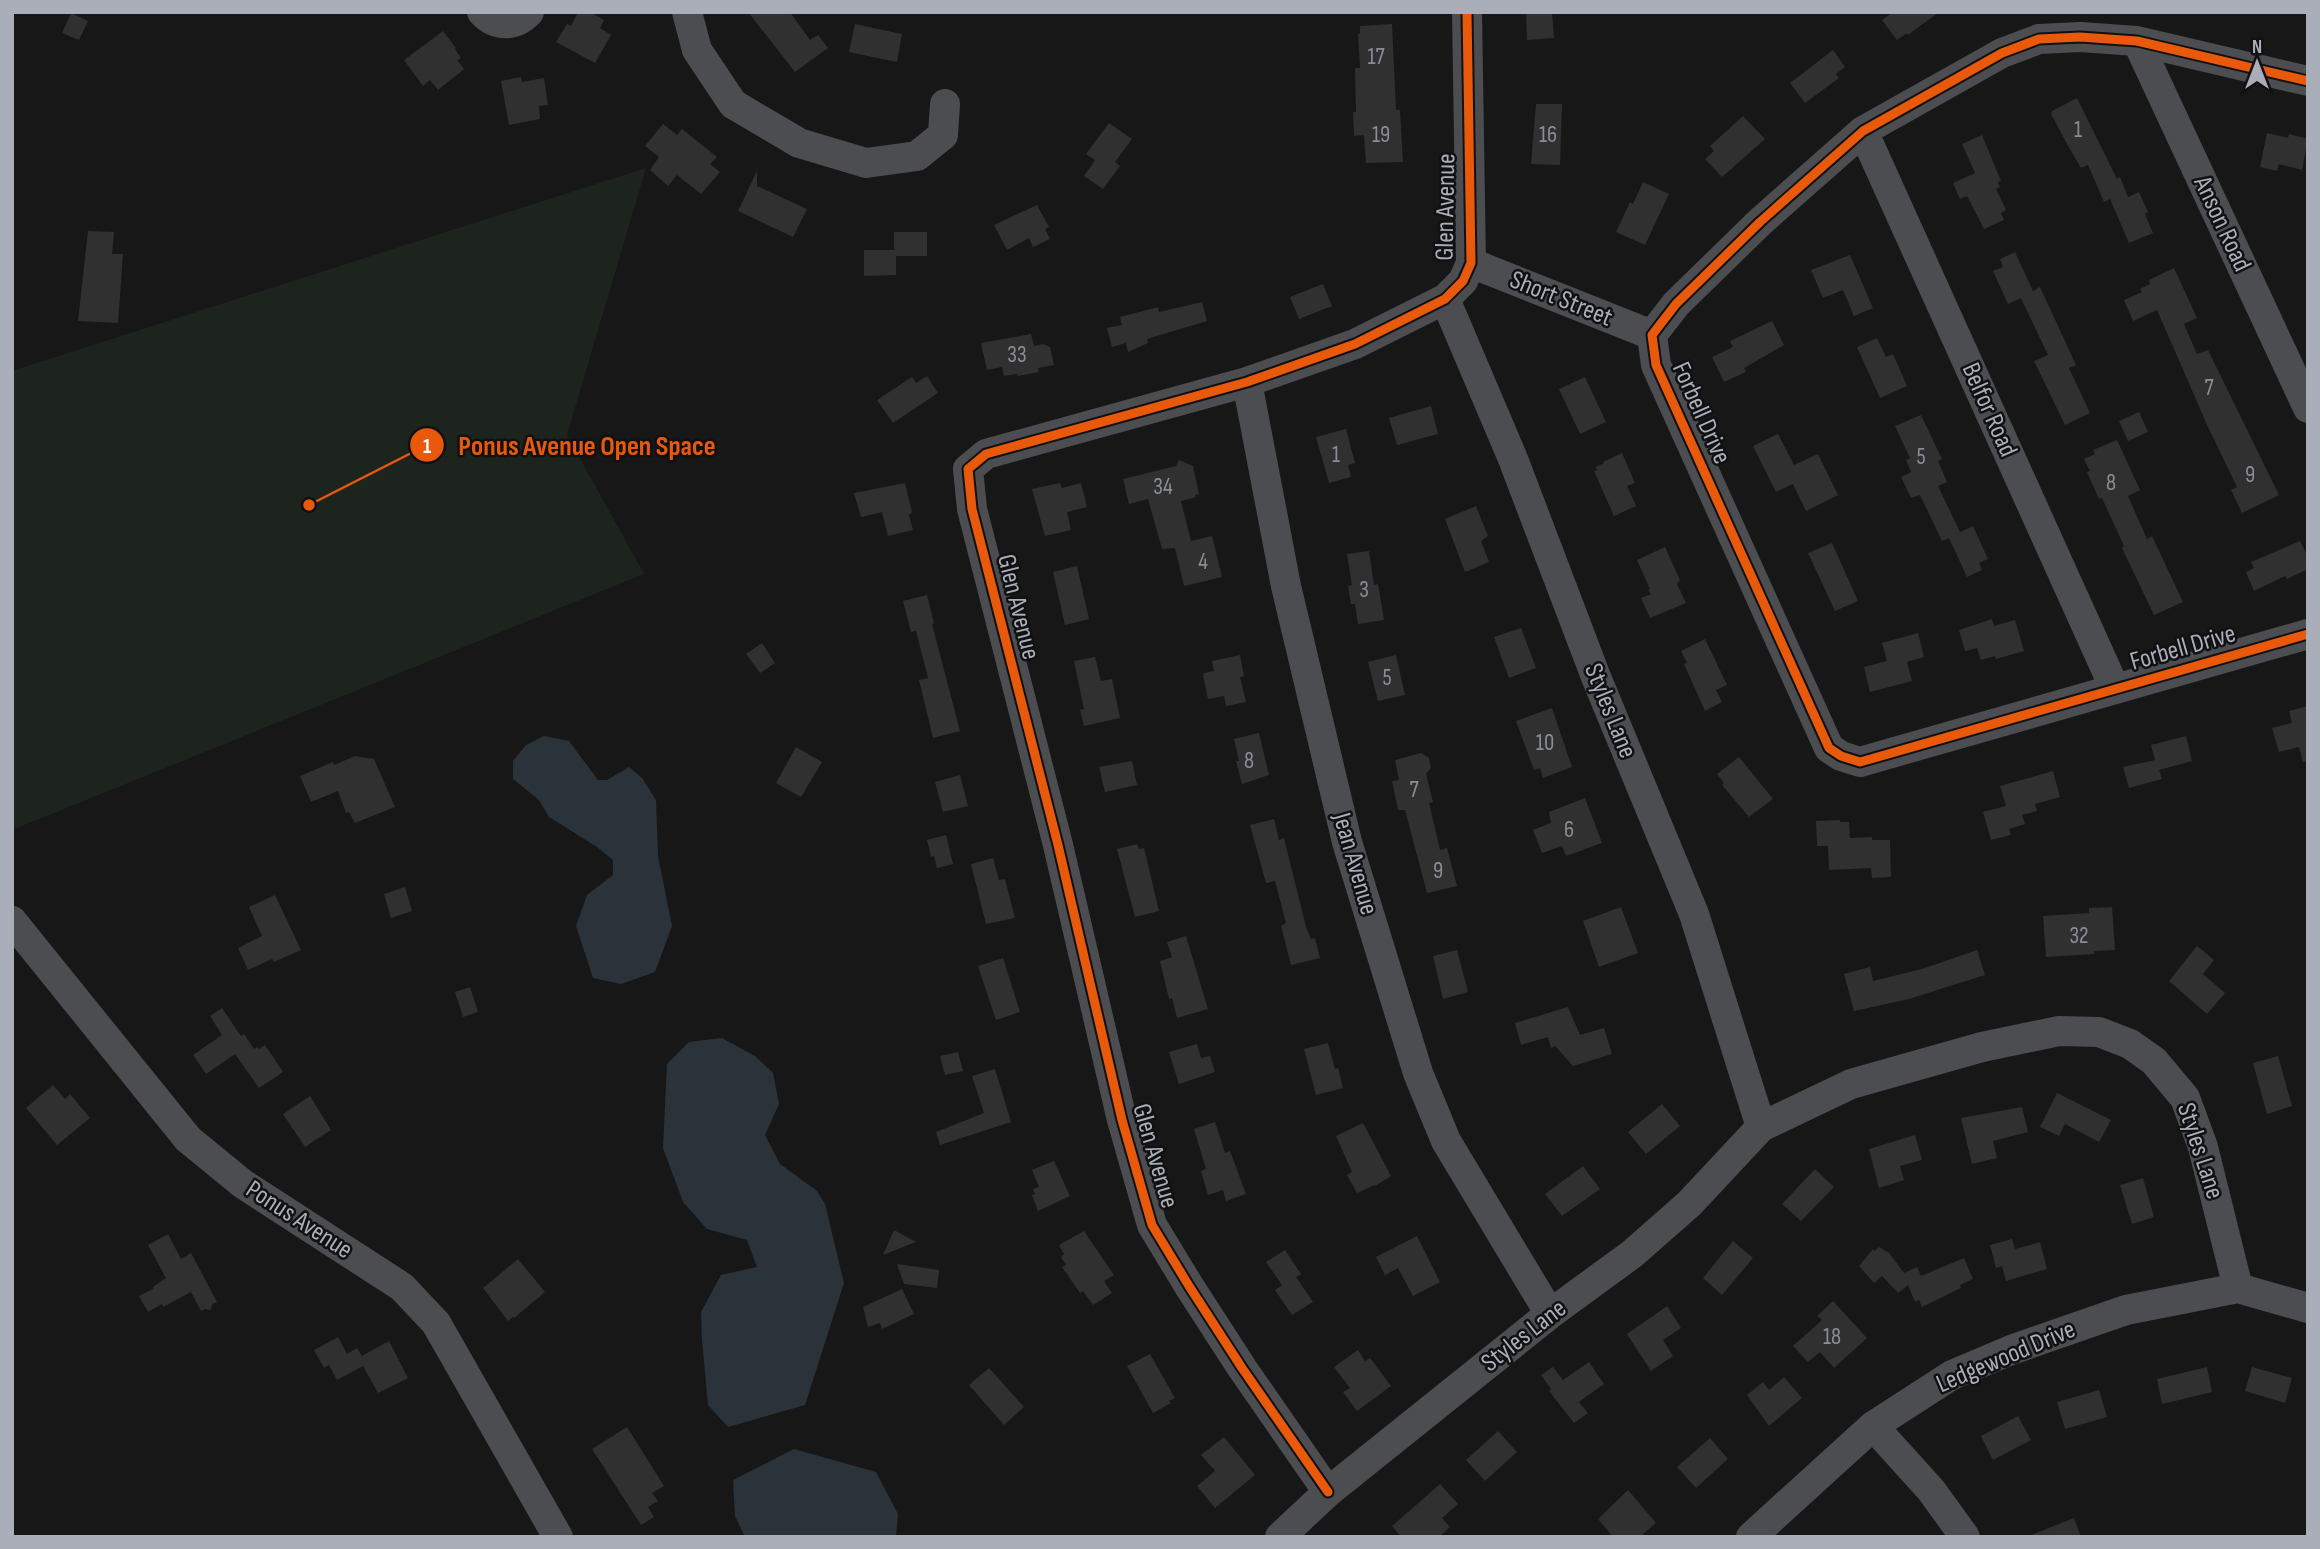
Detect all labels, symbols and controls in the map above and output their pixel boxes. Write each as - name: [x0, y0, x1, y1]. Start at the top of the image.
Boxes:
- north arrow: [2222, 28, 2292, 98]
- text: N: [2252, 36, 2262, 59]
- house number: 17: [1367, 43, 1385, 71]
- house number: 1: [2074, 116, 2082, 144]
- house number: 19: [1372, 121, 1390, 149]
- house number: 16: [1539, 121, 1557, 149]
- street label: Glen Avenue: [1430, 153, 1462, 261]
- street label: Anson Road: [2186, 171, 2257, 277]
- street label: Short Street: [1505, 264, 1617, 334]
- house number: 33: [1007, 341, 1027, 369]
- street label: Forbell Drive: [1665, 357, 1737, 469]
- street label: Belfor Road: [1955, 358, 2023, 462]
- house number: 7: [2204, 374, 2214, 402]
- callout: Ponus Avenue Open Space: [409, 421, 730, 470]
- text: Ponus Avenue Open Space: [458, 430, 716, 463]
- text: 1: [423, 434, 431, 459]
- house number: 1: [1332, 441, 1340, 469]
- house number: 5: [1916, 443, 1926, 471]
- house number: 9: [2245, 461, 2255, 489]
- house number: 8: [2106, 469, 2116, 497]
- house number: 34: [1153, 473, 1173, 501]
- house number: 4: [1198, 548, 1208, 576]
- street label: Glen Avenue: [990, 551, 1046, 663]
- house number: 3: [1359, 576, 1369, 604]
- street label: Forbell Drive: [2127, 618, 2239, 678]
- street label: Styles Lane: [1577, 659, 1643, 763]
- house number: 5: [1382, 664, 1392, 692]
- house number: 10: [1536, 729, 1554, 757]
- house number: 8: [1244, 747, 1254, 775]
- house number: 7: [1409, 776, 1419, 804]
- street label: Jean Avenue: [1325, 808, 1384, 919]
- house number: 6: [1564, 816, 1574, 844]
- house number: 9: [1433, 857, 1443, 885]
- house number: 32: [2069, 922, 2089, 950]
- street label: Styles Lane: [2170, 1099, 2230, 1203]
- street label: Glen Avenue: [1125, 1100, 1185, 1212]
- street label: Ponus Avenue: [240, 1174, 358, 1266]
- street label: Styles Lane: [1475, 1293, 1573, 1379]
- street label: Ledgewood Drive: [1932, 1314, 2080, 1400]
- house number: 18: [1823, 1323, 1841, 1351]

